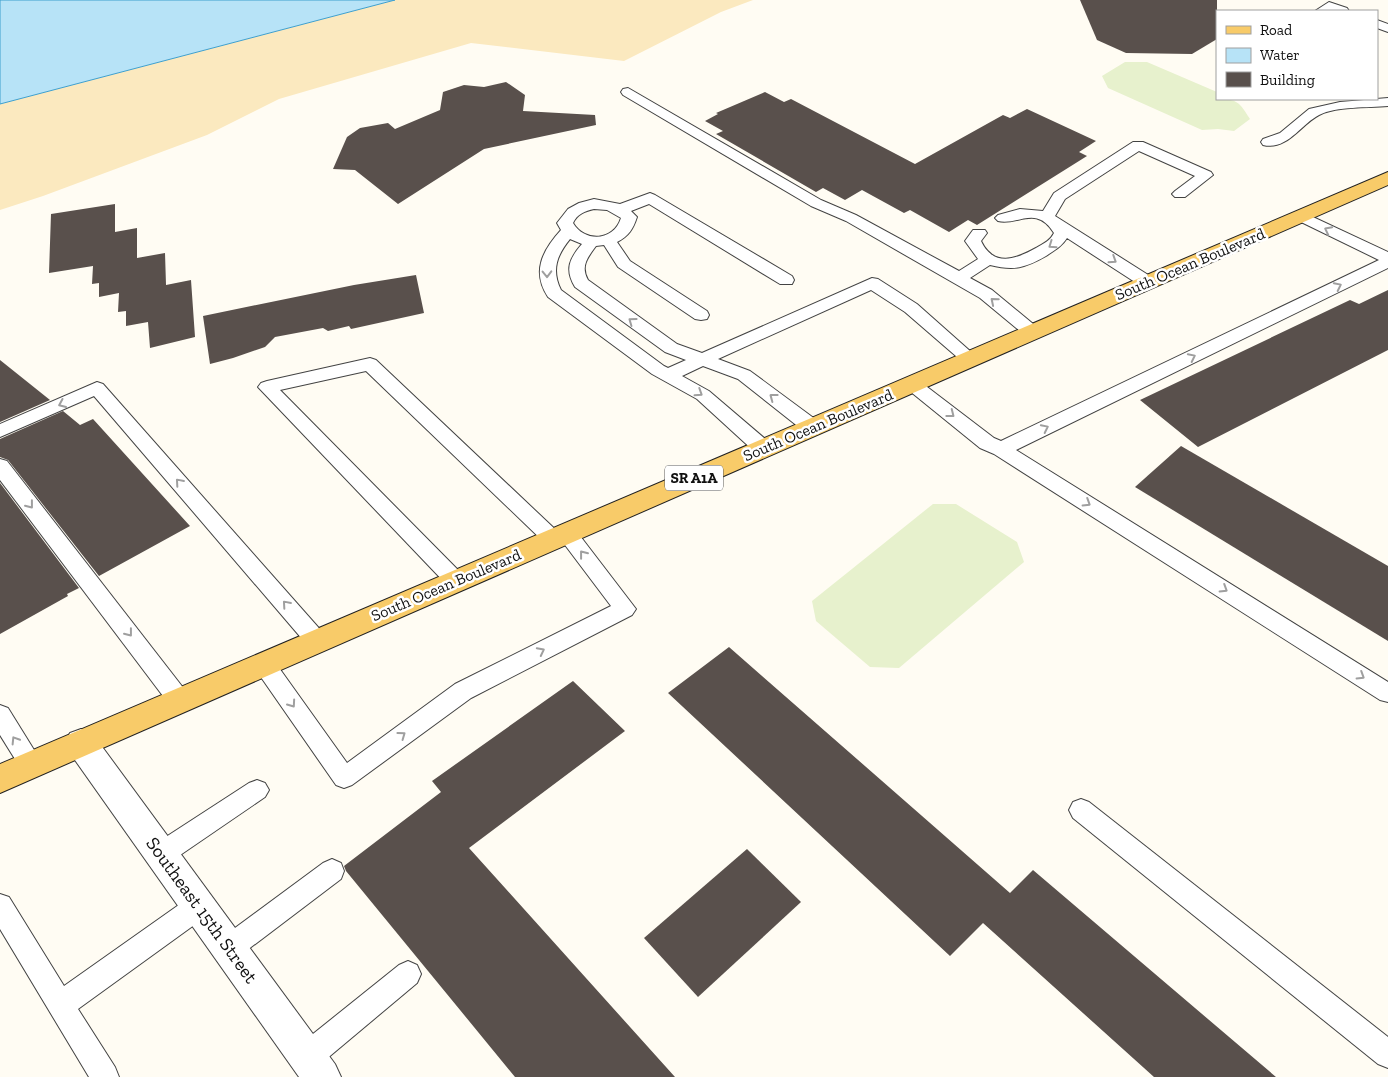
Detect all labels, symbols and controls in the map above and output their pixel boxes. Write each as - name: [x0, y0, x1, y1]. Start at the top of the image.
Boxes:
- legend: [1216, 10, 1378, 100]
- text: Road: [1260, 21, 1293, 39]
- text: Water: [1260, 46, 1300, 64]
- text: Building: [1260, 71, 1315, 89]
- street label: South Ocean Boulevard: [1112, 224, 1268, 304]
- one-way arrow: [1324, 226, 1333, 236]
- one-way arrow: [1048, 239, 1058, 248]
- one-way arrow: [1107, 254, 1117, 263]
- one-way arrow: [542, 270, 552, 278]
- one-way arrow: [1333, 282, 1342, 292]
- one-way arrow: [991, 298, 1000, 307]
- one-way arrow: [628, 318, 638, 327]
- one-way arrow: [1186, 353, 1195, 363]
- street label: South Ocean Boulevard: [740, 385, 896, 465]
- one-way arrow: [693, 386, 702, 396]
- one-way arrow: [770, 395, 779, 403]
- one-way arrow: [58, 397, 67, 408]
- one-way arrow: [945, 409, 954, 417]
- one-way arrow: [1040, 423, 1049, 434]
- road number: SR A1A: [665, 466, 723, 490]
- one-way arrow: [176, 478, 185, 487]
- one-way arrow: [1081, 496, 1090, 506]
- one-way arrow: [24, 499, 32, 508]
- street label: South Ocean Boulevard: [368, 545, 524, 625]
- one-way arrow: [581, 551, 589, 560]
- one-way arrow: [1219, 583, 1228, 593]
- one-way arrow: [282, 601, 291, 610]
- one-way arrow: [124, 627, 132, 636]
- one-way arrow: [536, 647, 545, 657]
- one-way arrow: [1356, 670, 1365, 679]
- one-way arrow: [286, 698, 295, 708]
- one-way arrow: [396, 733, 405, 741]
- one-way arrow: [12, 737, 22, 746]
- street label: Southeast 15th Street: [141, 832, 263, 988]

